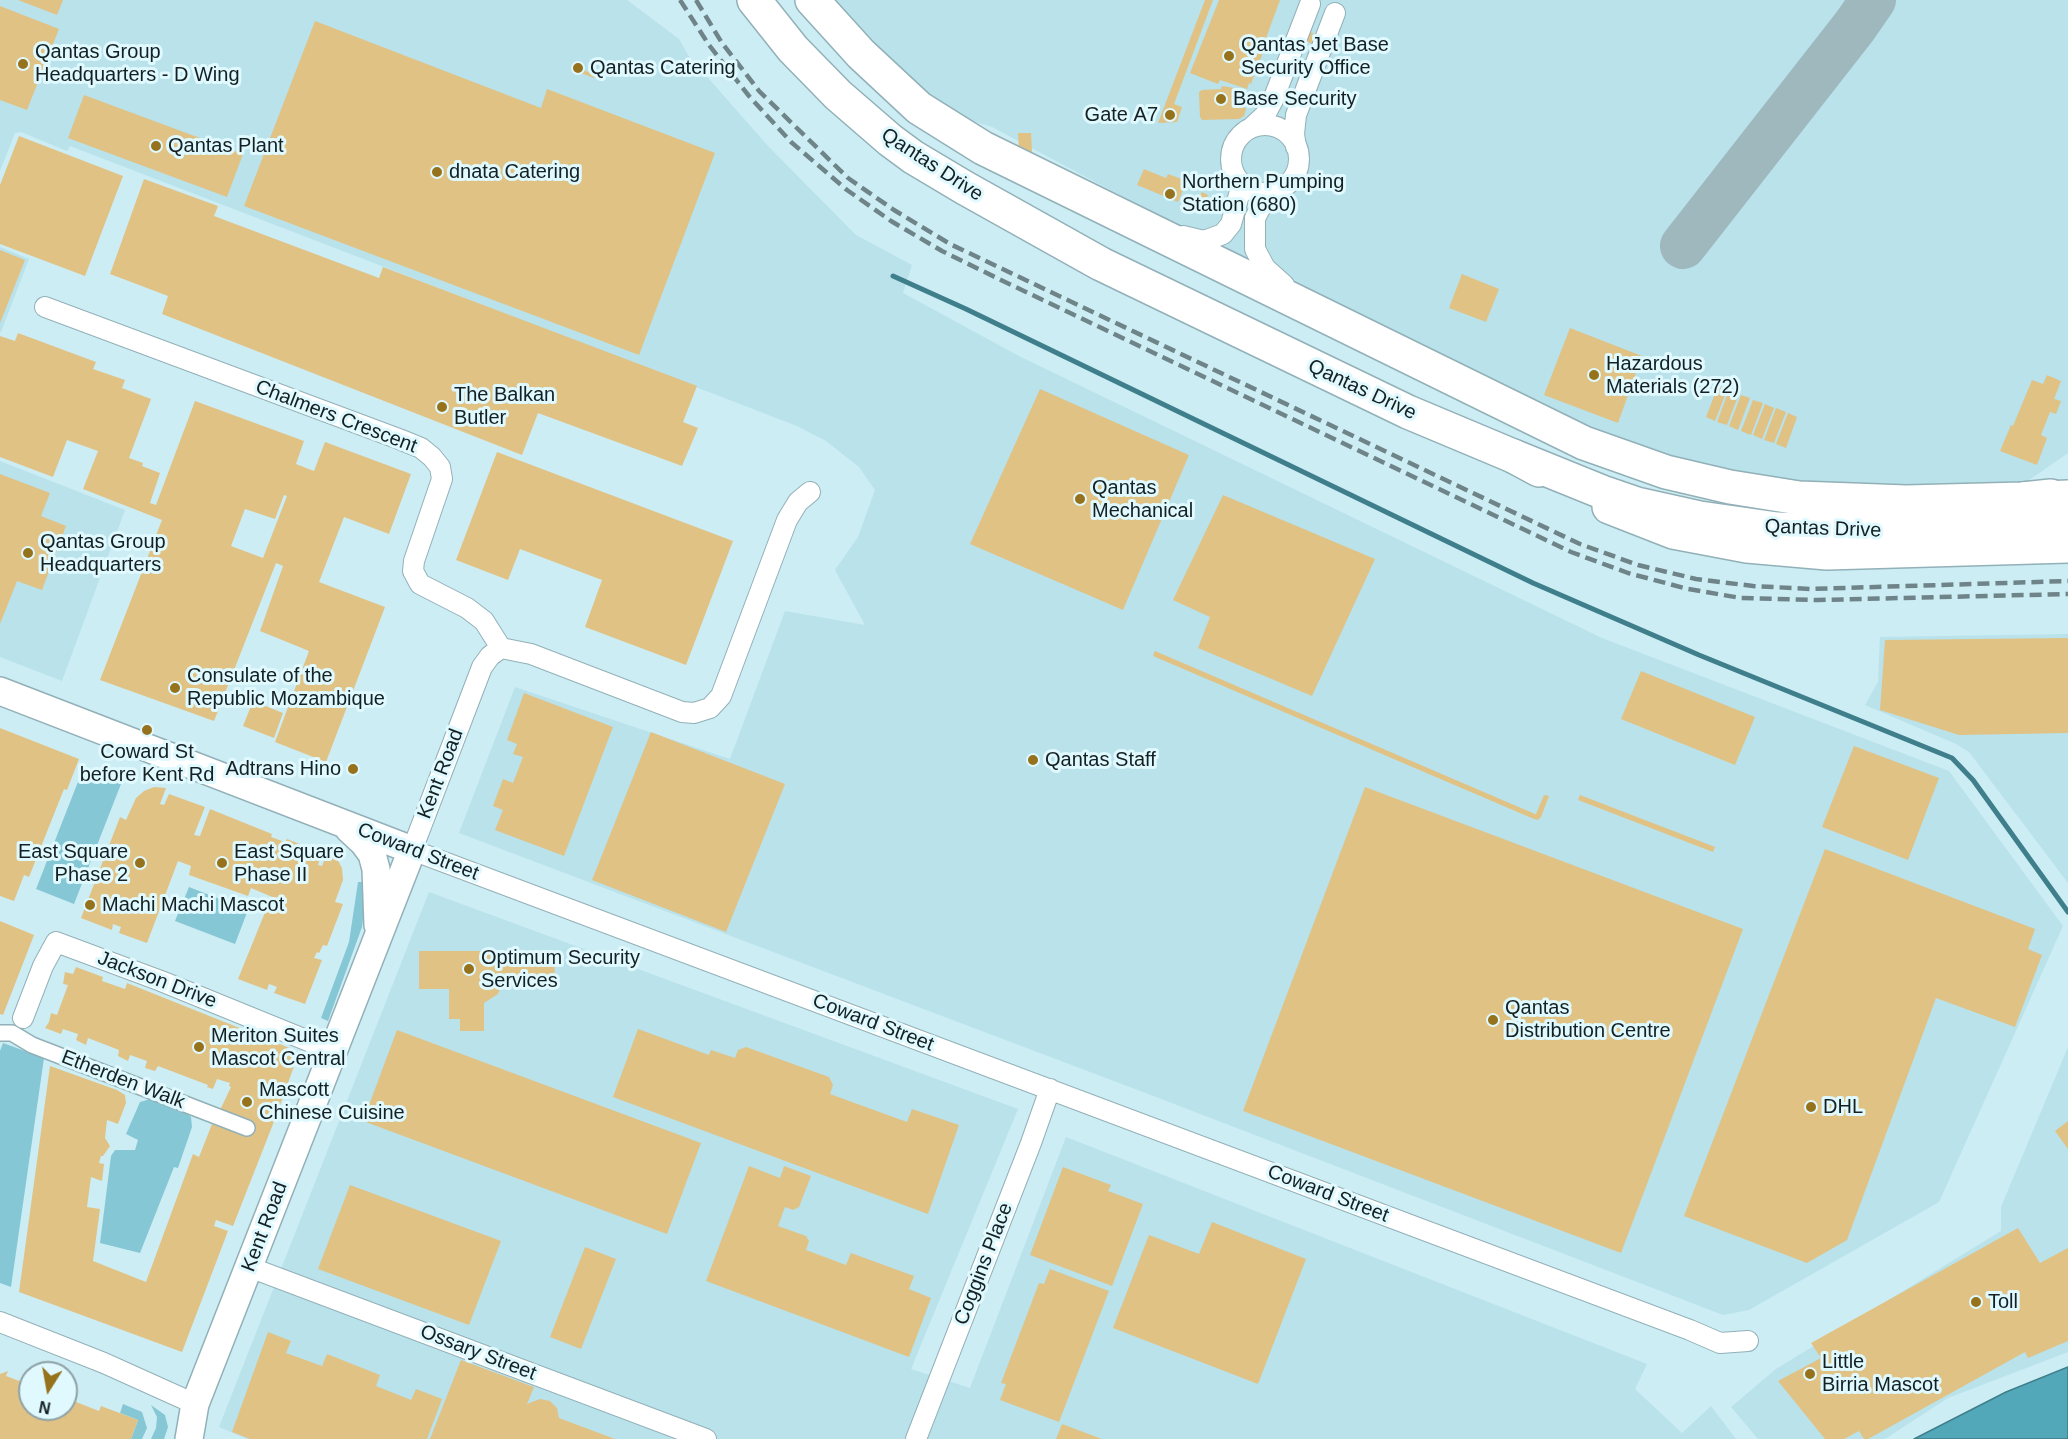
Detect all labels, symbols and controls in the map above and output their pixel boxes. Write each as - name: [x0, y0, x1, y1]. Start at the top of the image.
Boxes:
- place label: Qantas Jet Base Security Office: [1241, 33, 1389, 80]
- place label: Qantas Group Headquarters - D Wing: [35, 40, 240, 87]
- marker: Qantas Jet Base Security Office: [1222, 49, 1236, 63]
- place label: Qantas Catering: [590, 56, 736, 80]
- marker: Qantas Group Headquarters - D Wing: [16, 57, 30, 71]
- marker: Qantas Catering: [571, 61, 585, 75]
- place label: Base Security: [1233, 87, 1356, 111]
- marker: Base Security: [1214, 92, 1228, 106]
- place label: Gate A7: [1085, 103, 1158, 127]
- marker: Gate A7: [1163, 108, 1177, 122]
- street label: Qantas Drive: [877, 123, 987, 207]
- place label: Qantas Plant: [168, 134, 284, 158]
- marker: Qantas Plant: [149, 139, 163, 153]
- place label: dnata Catering: [449, 160, 580, 184]
- marker: dnata Catering: [430, 165, 444, 179]
- place label: Northern Pumping Station (680): [1182, 170, 1344, 217]
- marker: Northern Pumping Station (680): [1163, 187, 1177, 201]
- place label: Hazardous Materials (272): [1606, 352, 1739, 399]
- street label: Qantas Drive: [1304, 354, 1420, 426]
- marker: Hazardous Materials (272): [1587, 368, 1601, 382]
- street label: Chalmers Crescent: [252, 375, 420, 459]
- place label: The Balkan Butler: [454, 383, 555, 430]
- marker: The Balkan Butler: [435, 400, 449, 414]
- place label: Qantas Mechanical: [1092, 476, 1193, 523]
- marker: Qantas Mechanical: [1073, 492, 1087, 506]
- street label: Qantas Drive: [1764, 515, 1882, 543]
- place label: Qantas Group Headquarters: [40, 530, 166, 577]
- marker: Qantas Group Headquarters: [21, 546, 35, 560]
- place label: Consulate of the Republic Mozambique: [187, 664, 385, 711]
- marker: Consulate of the Republic Mozambique: [168, 681, 182, 695]
- marker: Coward St before Kent Rd: [140, 723, 154, 737]
- street label: Kent Road: [413, 726, 469, 822]
- place label: Coward St before Kent Rd: [80, 740, 214, 787]
- place label: Qantas Staff: [1045, 748, 1156, 772]
- marker: Qantas Staff: [1026, 753, 1040, 767]
- place label: Adtrans Hino: [225, 757, 341, 781]
- marker: Adtrans Hino: [346, 762, 360, 776]
- street label: Coward Street: [354, 818, 482, 886]
- place label: East Square Phase 2: [18, 840, 128, 887]
- place label: East Square Phase II: [234, 840, 344, 887]
- marker: East Square Phase 2: [133, 856, 147, 870]
- marker: East Square Phase II: [215, 856, 229, 870]
- place label: Machi Machi Mascot: [102, 893, 284, 917]
- marker: Machi Machi Mascot: [83, 898, 97, 912]
- street label: Jackson Drive: [94, 946, 220, 1014]
- place label: Optimum Security Services: [481, 946, 640, 993]
- marker: Optimum Security Services: [462, 962, 476, 976]
- street label: Coward Street: [809, 989, 937, 1057]
- place label: Qantas Distribution Centre: [1505, 996, 1671, 1043]
- marker: Qantas Distribution Centre: [1486, 1013, 1500, 1027]
- place label: Meriton Suites Mascot Central: [211, 1024, 345, 1071]
- marker: Meriton Suites Mascot Central: [192, 1040, 206, 1054]
- street label: Etherden Walk: [58, 1045, 188, 1115]
- place label: Mascott Chinese Cuisine: [259, 1078, 405, 1125]
- marker: Mascott Chinese Cuisine: [240, 1095, 254, 1109]
- place label: DHL: [1823, 1095, 1863, 1119]
- marker: DHL: [1804, 1100, 1818, 1114]
- street label: Coward Street: [1264, 1160, 1392, 1228]
- street label: Kent Road: [237, 1179, 293, 1275]
- street label: Coggins Place: [950, 1200, 1018, 1328]
- place label: Toll: [1988, 1290, 2018, 1314]
- marker: Toll: [1969, 1295, 1983, 1309]
- street label: Ossary Street: [417, 1320, 539, 1386]
- place label: Little Birria Mascot: [1822, 1350, 1939, 1397]
- north arrow: [18, 1361, 78, 1421]
- marker: Little Birria Mascot: [1803, 1367, 1817, 1381]
- text: N: [38, 1398, 52, 1417]

